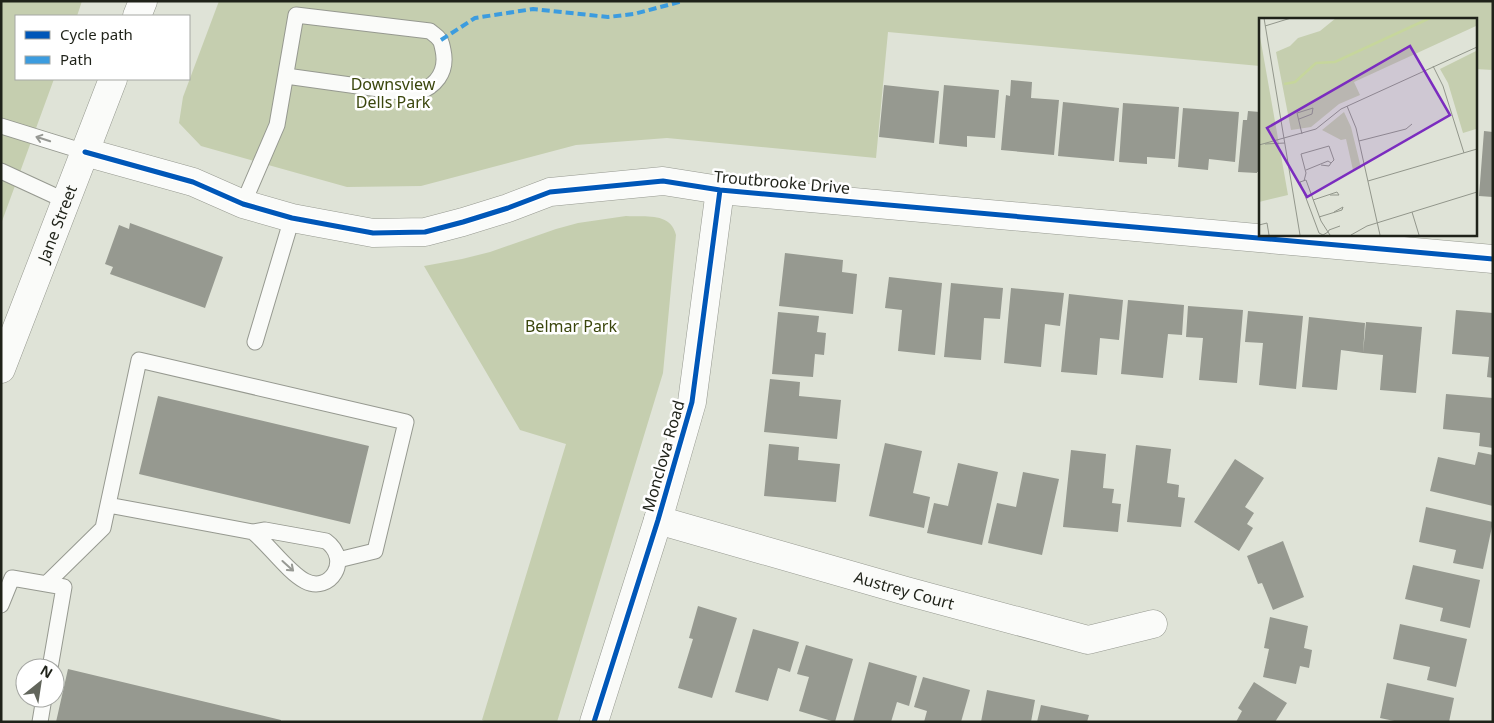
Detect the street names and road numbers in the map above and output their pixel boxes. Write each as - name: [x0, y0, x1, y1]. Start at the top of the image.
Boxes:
- street label: Troutbrooke Drive: [713, 165, 851, 199]
- street label: Jane Street: [32, 181, 82, 267]
- street label: Monclova Road: [637, 398, 689, 514]
- street label: Austrey Court: [852, 566, 957, 615]

